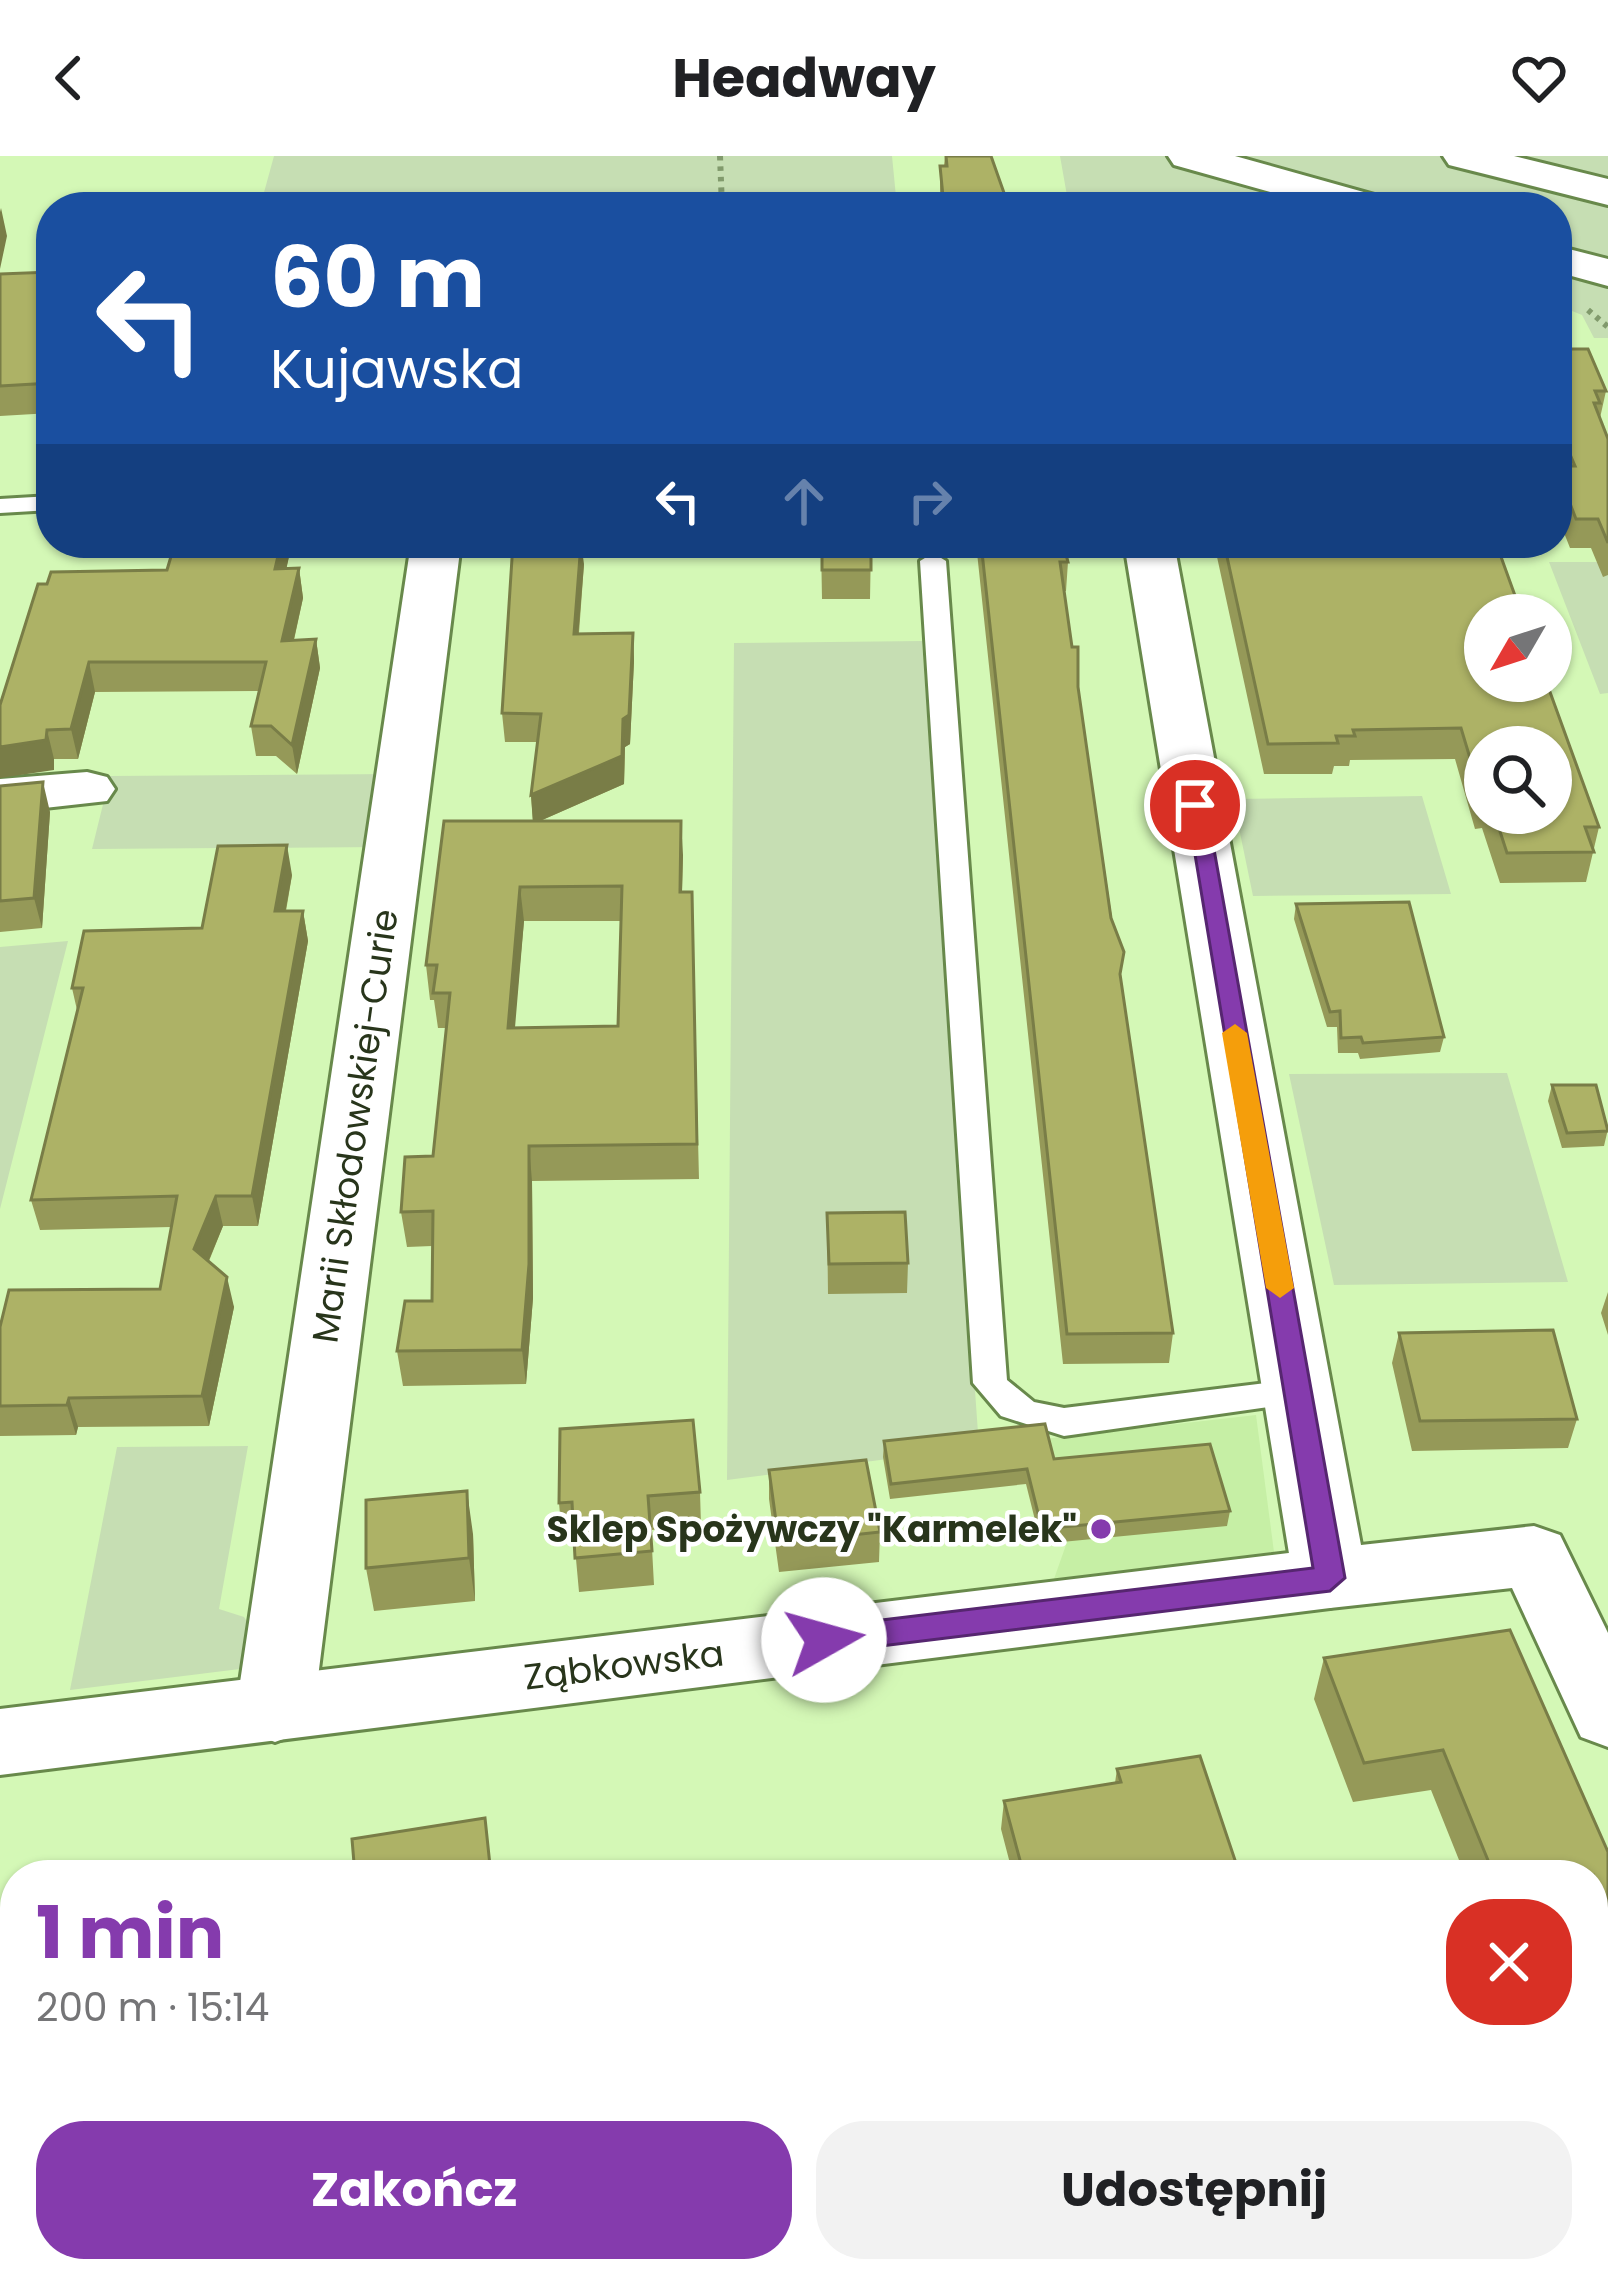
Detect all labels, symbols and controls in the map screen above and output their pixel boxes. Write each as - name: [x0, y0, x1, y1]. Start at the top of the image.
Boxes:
- text: Headway: [672, 40, 936, 116]
- icon: back: [36, 45, 102, 111]
- icon: heart: [1506, 45, 1572, 111]
- text: 60 m: [270, 219, 485, 336]
- icon: left: [72, 240, 228, 396]
- text: Kujawska: [270, 331, 524, 407]
- icon: left: [645, 468, 711, 534]
- icon: ahead: [771, 468, 837, 534]
- icon: right: [897, 468, 963, 534]
- north arrow: [1464, 594, 1572, 702]
- map controls: [1464, 594, 1572, 834]
- button: search: [1464, 726, 1572, 834]
- pin: [1144, 754, 1246, 856]
- icon: arrive: [1162, 772, 1228, 838]
- street label: Marii Skłodowskiej-Curie: [299, 906, 411, 1346]
- place label: Sklep Spożywczy "Karmelek": [547, 1504, 1077, 1555]
- marker: Sklep Spożywczy "Karmelek": [1088, 1516, 1114, 1542]
- position arrow: [761, 1577, 887, 1703]
- street label: Ząbkowska: [521, 1627, 727, 1703]
- text: 1 min: [36, 1882, 224, 1983]
- button: close: [1446, 1899, 1572, 2025]
- text: 200 m · 15:14: [36, 1980, 269, 2035]
- button: Zakończ: [36, 2121, 792, 2259]
- button: Udostępnij: [816, 2121, 1572, 2259]

